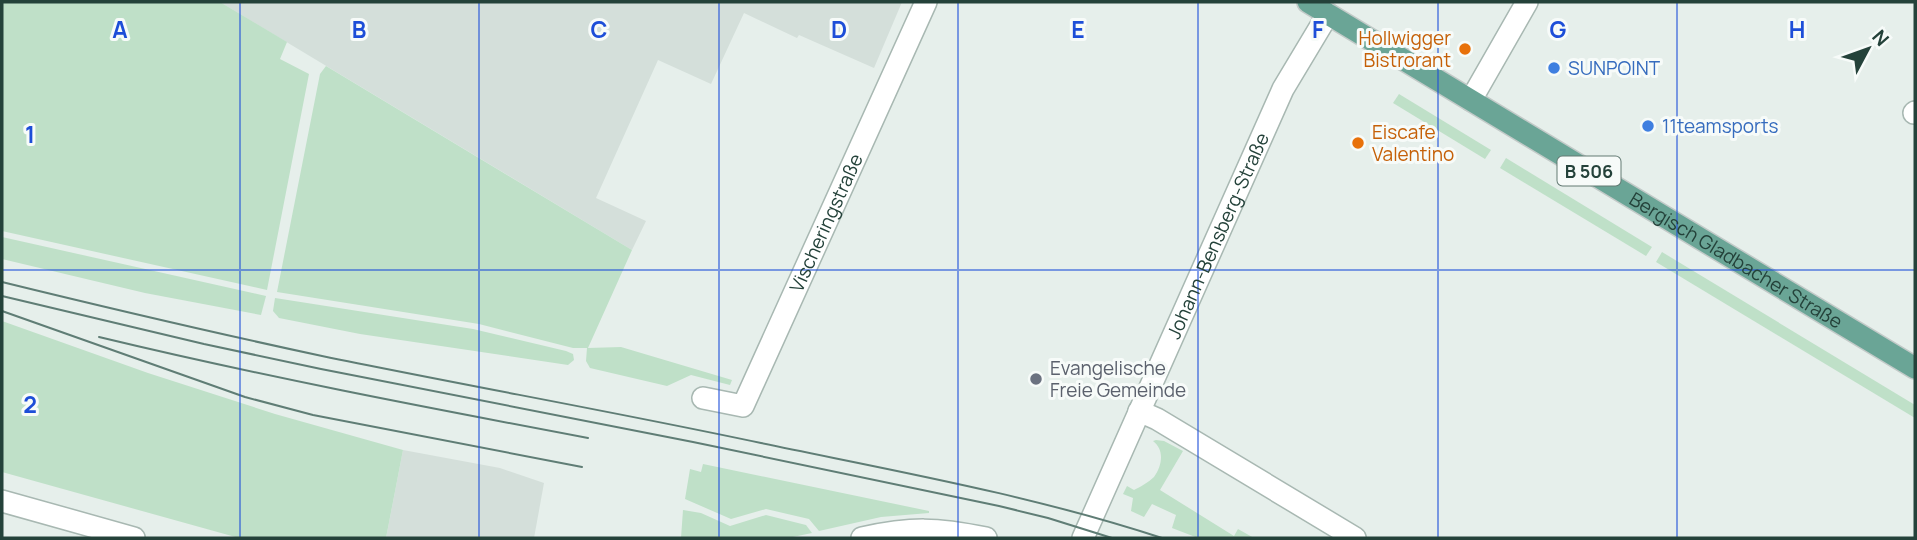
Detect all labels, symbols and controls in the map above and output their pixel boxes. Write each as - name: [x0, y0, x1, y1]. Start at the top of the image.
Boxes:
- text: A: [112, 13, 128, 45]
- text: B: [352, 13, 366, 45]
- text: C: [591, 13, 608, 45]
- text: D: [831, 13, 847, 45]
- text: E: [1071, 13, 1085, 45]
- text: F: [1312, 13, 1324, 45]
- text: G: [1550, 13, 1567, 45]
- text: H: [1789, 13, 1805, 45]
- north arrow: [1833, 14, 1903, 84]
- text: N: [1867, 24, 1895, 52]
- place label: Hollwigger Bistrorant: [1358, 25, 1451, 73]
- marker: Hollwigger Bistrorant: [1457, 41, 1473, 57]
- place label: SUNPOINT: [1568, 55, 1661, 81]
- marker: SUNPOINT: [1546, 60, 1562, 76]
- place label: 11teamsports: [1662, 113, 1779, 139]
- text: 1: [25, 118, 35, 150]
- marker: 11teamsports: [1640, 118, 1656, 134]
- place label: Eiscafe Valentino: [1372, 119, 1454, 167]
- street label: Johann-Bensberg-Straße: [1160, 128, 1275, 343]
- marker: Eiscafe Valentino: [1350, 135, 1366, 151]
- street label: Vischeringstraße: [783, 149, 869, 296]
- road number: B 506: [1558, 156, 1620, 186]
- street label: Bergisch Gladbacher Straße: [1625, 186, 1848, 334]
- place label: Evangelische Freie Gemeinde: [1050, 355, 1186, 403]
- marker: Evangelische Freie Gemeinde: [1028, 371, 1044, 387]
- text: 2: [23, 388, 37, 420]

